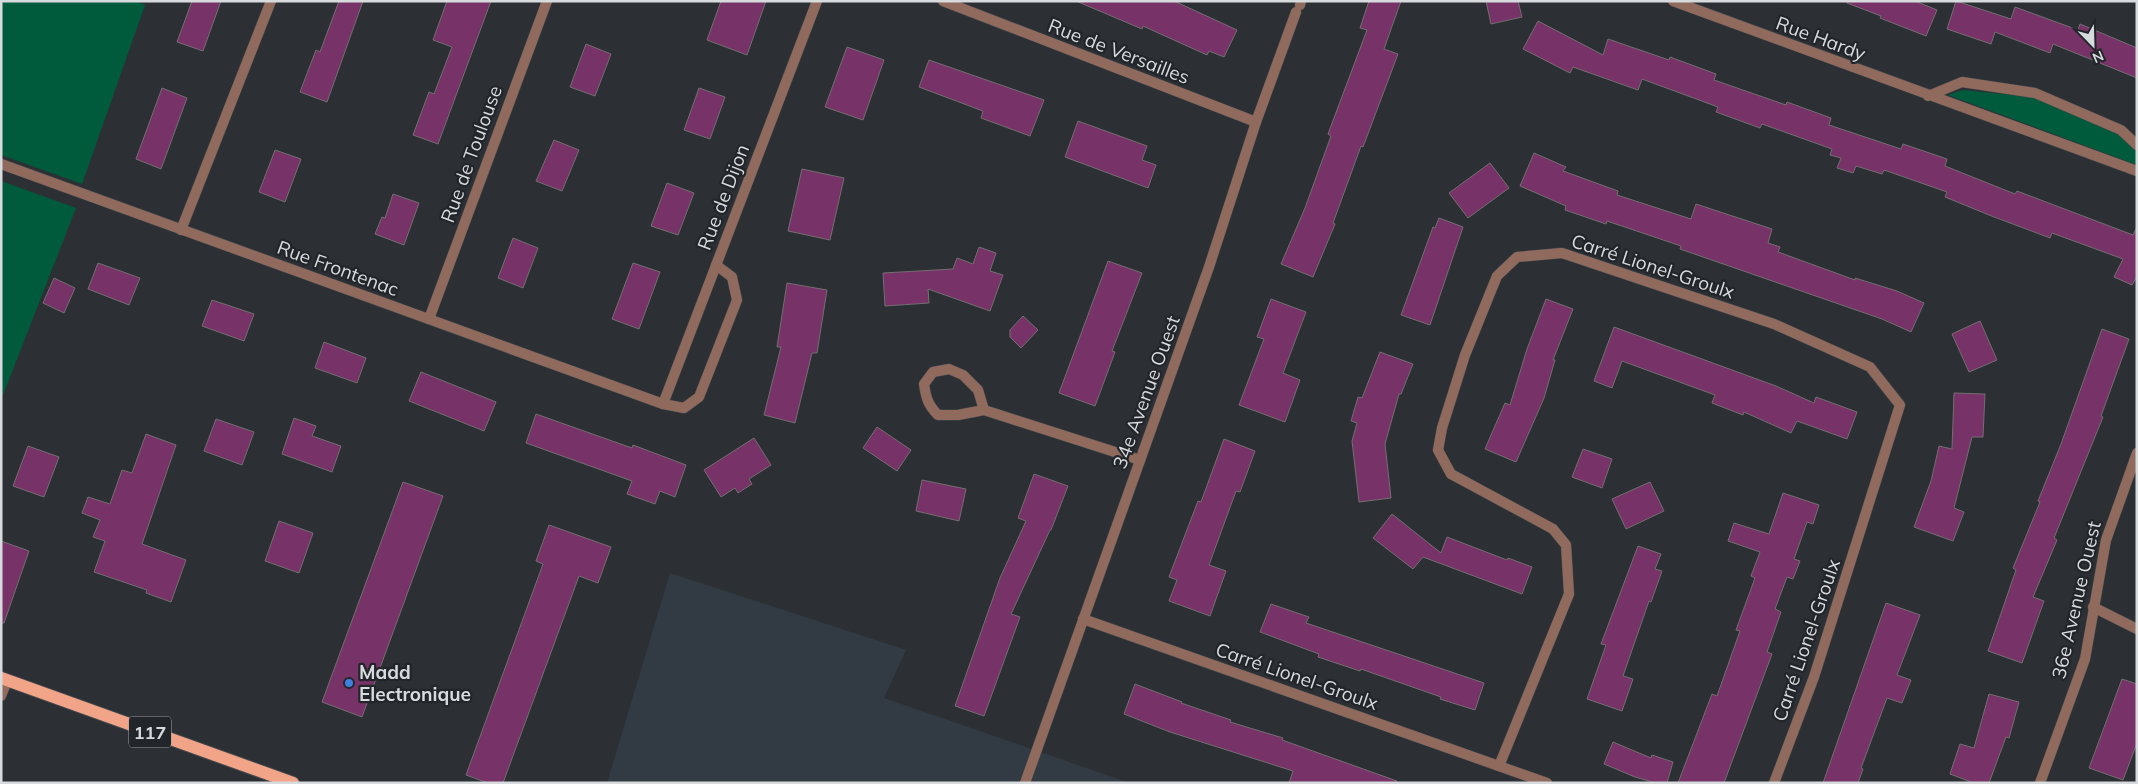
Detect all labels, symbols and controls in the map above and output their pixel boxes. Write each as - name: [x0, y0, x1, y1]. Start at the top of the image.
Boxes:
- street label: Rue Hardy: [1773, 11, 1869, 65]
- street label: Rue de Versailles: [1045, 13, 1193, 89]
- north arrow: [2068, 20, 2118, 70]
- text: N: [2090, 47, 2106, 67]
- street label: Rue de Toulouse: [435, 82, 507, 226]
- street label: Rue de Dijon: [692, 141, 754, 253]
- street label: Carré Lionel-Groulx: [1568, 228, 1738, 304]
- street label: Rue Frontenac: [274, 235, 402, 301]
- street label: 34e Avenue Ouest: [1107, 312, 1185, 472]
- street label: 36e Avenue Ouest: [2046, 518, 2106, 681]
- street label: Carré Lionel-Groulx: [1767, 556, 1845, 724]
- street label: Carré Lionel-Groulx: [1213, 637, 1381, 715]
- place label: Madd Electronique: [359, 660, 471, 706]
- marker: Madd Electronique: [343, 677, 355, 689]
- road number: 117: [129, 716, 171, 748]

